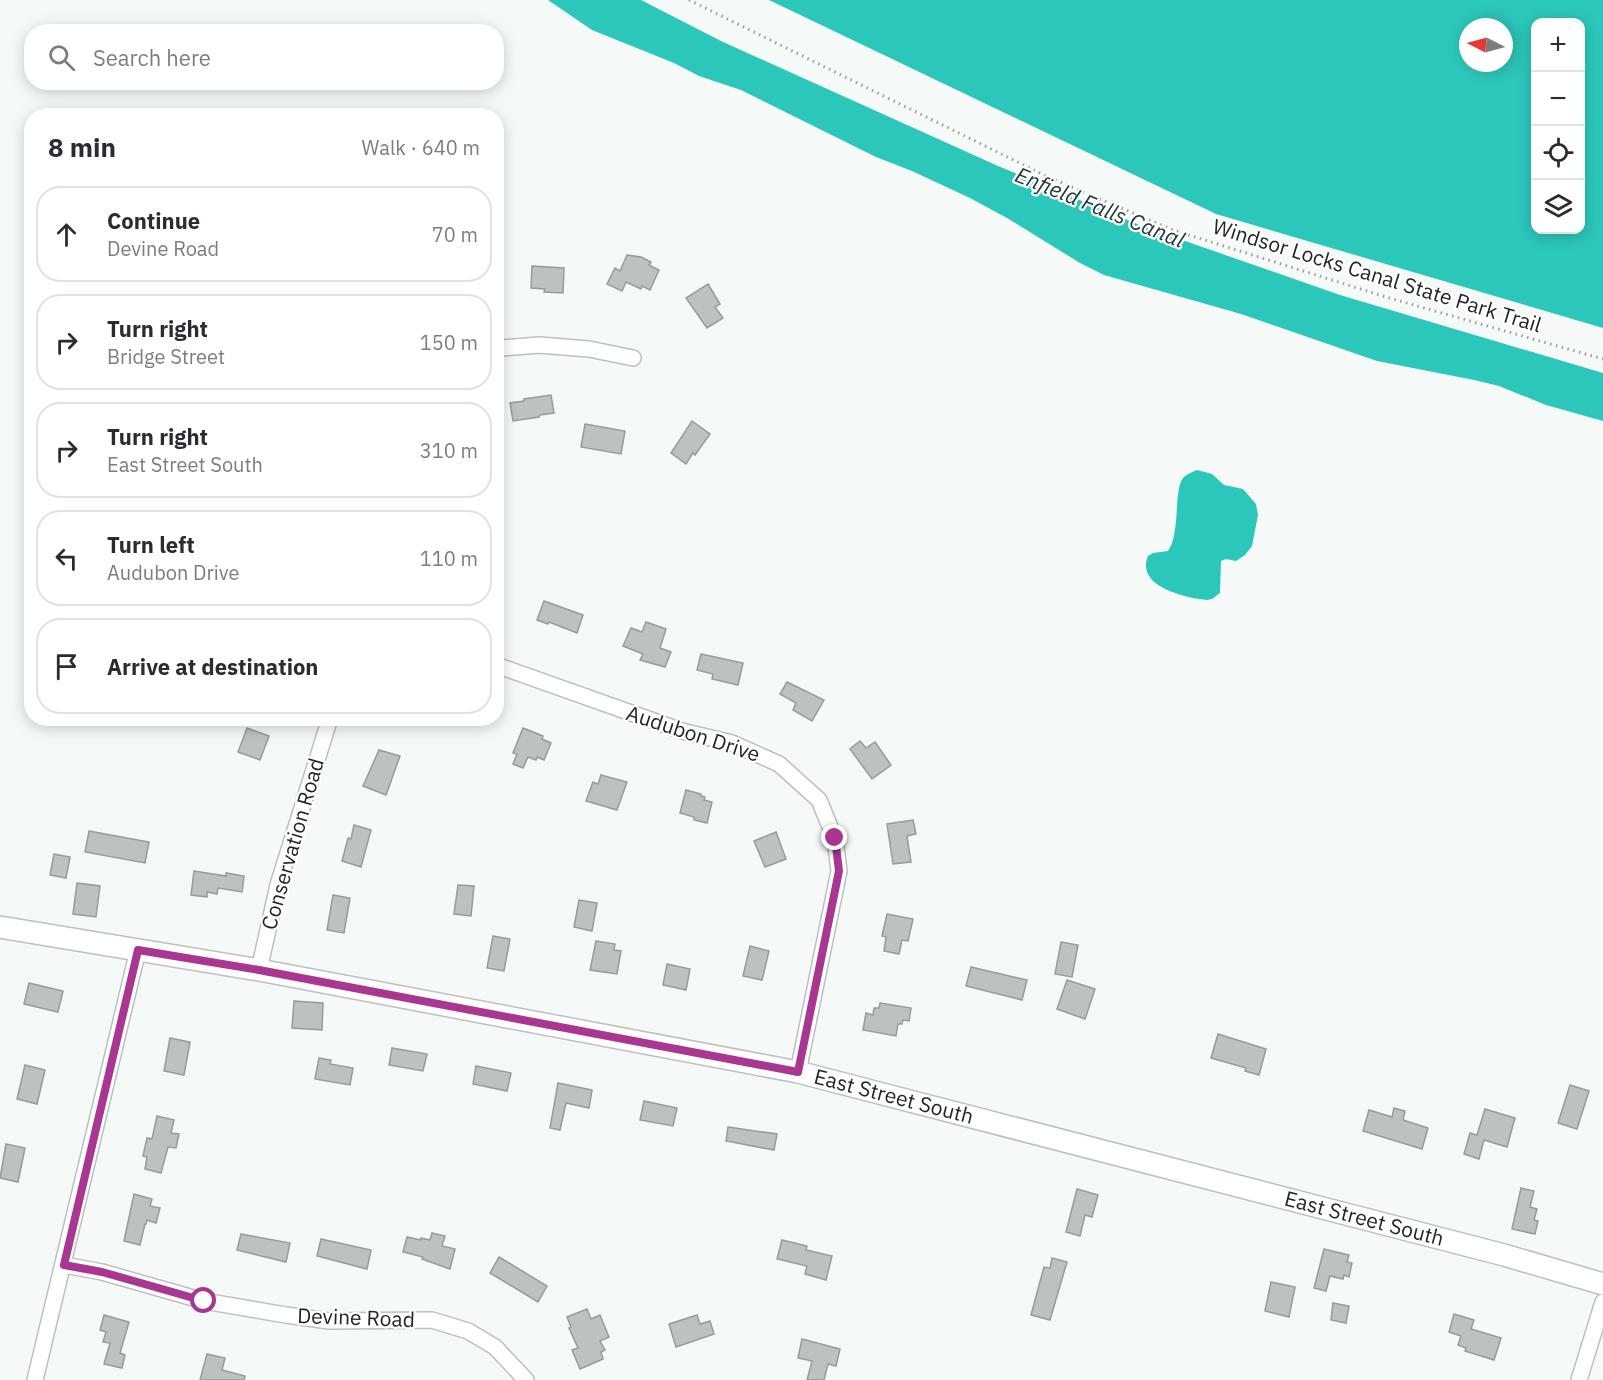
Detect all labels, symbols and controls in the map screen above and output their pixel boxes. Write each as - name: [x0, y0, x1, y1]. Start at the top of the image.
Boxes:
- north arrow: [1459, 18, 1513, 72]
- map controls: [1531, 18, 1585, 234]
- button: +: [1531, 18, 1585, 72]
- search box: [24, 24, 504, 90]
- icon: search: [45, 41, 78, 74]
- text: Search here: [93, 43, 211, 72]
- button: −: [1531, 72, 1585, 126]
- button: locate: [1531, 126, 1585, 180]
- text: 8 min: [48, 130, 116, 164]
- text: Walk · 640 m: [362, 134, 480, 161]
- water label: Enfield Falls Canal: [1011, 159, 1189, 254]
- button: layers: [1531, 180, 1585, 234]
- text: Continue: [107, 206, 200, 235]
- street label: Windsor Locks Canal State Park Trail: [1210, 212, 1545, 339]
- icon: ahead: [50, 218, 83, 251]
- text: 70 m: [432, 221, 478, 248]
- text: Devine Road: [107, 235, 219, 262]
- text: Turn right: [107, 314, 208, 343]
- icon: right: [50, 326, 83, 359]
- text: 150 m: [420, 329, 478, 356]
- text: Bridge Street: [107, 343, 225, 370]
- text: Turn right: [107, 422, 208, 451]
- icon: right: [50, 434, 83, 467]
- text: 310 m: [420, 437, 478, 464]
- text: East Street South: [107, 451, 263, 478]
- text: Turn left: [107, 530, 195, 559]
- icon: left: [50, 542, 83, 575]
- text: 110 m: [420, 545, 478, 572]
- text: Audubon Drive: [107, 559, 239, 586]
- icon: arrive: [50, 650, 83, 683]
- text: Arrive at destination: [107, 652, 318, 681]
- street label: Audubon Drive: [623, 698, 764, 768]
- street label: Conservation Road: [254, 755, 330, 933]
- route end: [821, 824, 847, 850]
- street label: East Street South: [811, 1062, 977, 1130]
- street label: East Street South: [1282, 1184, 1447, 1252]
- route start: [190, 1287, 216, 1313]
- street label: Devine Road: [297, 1301, 415, 1333]

